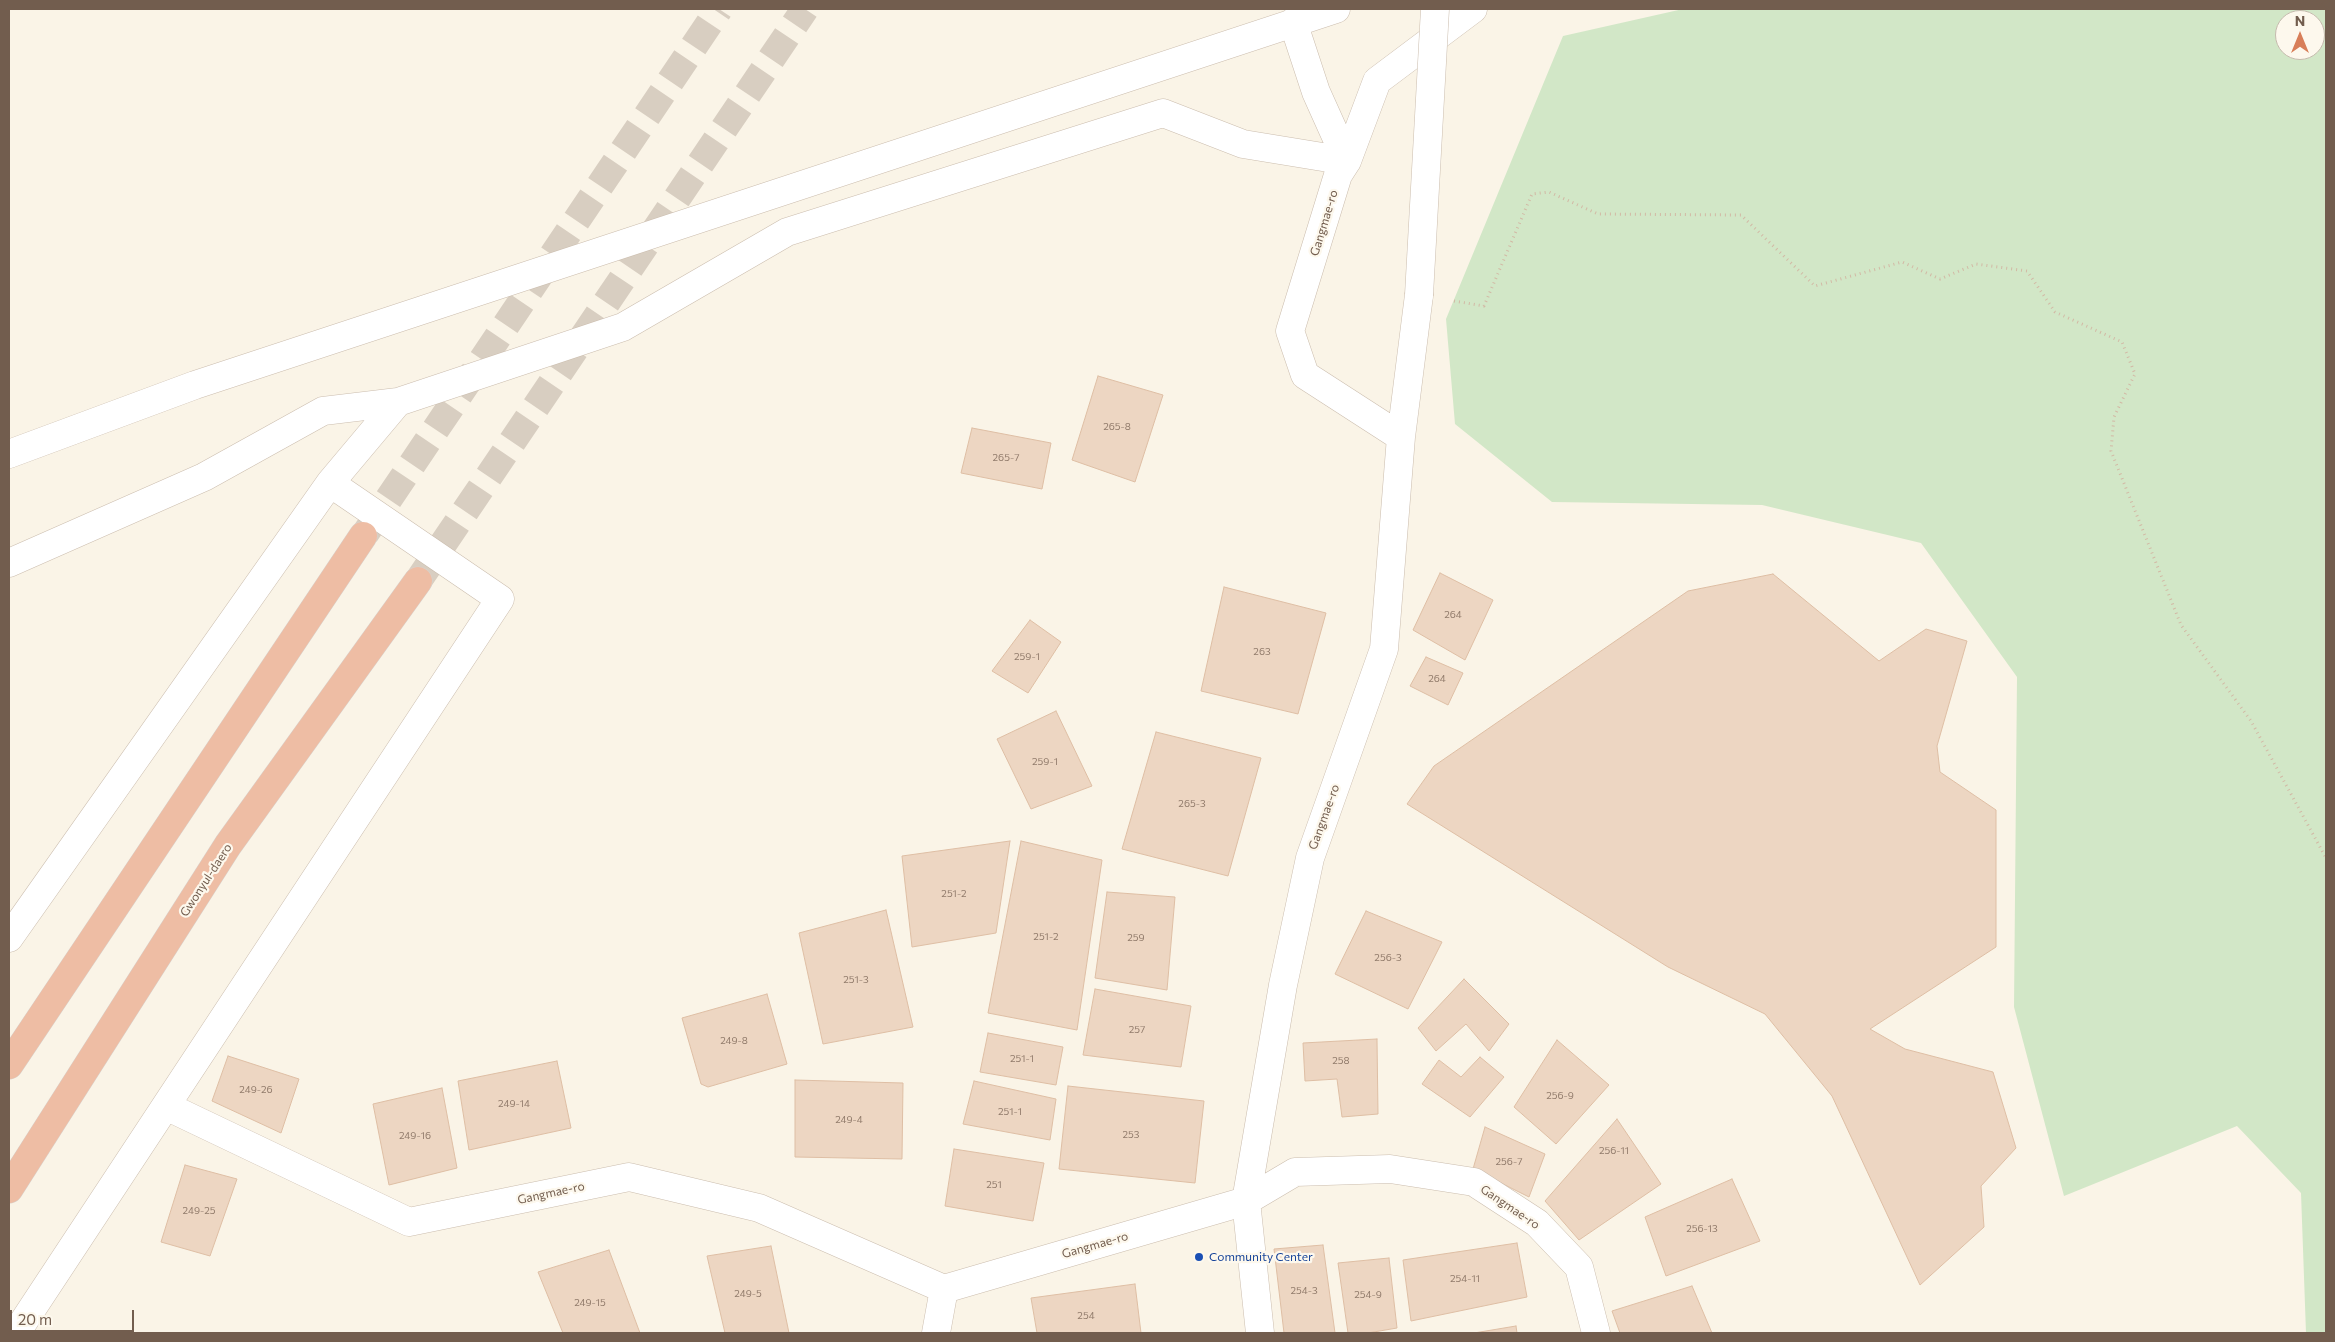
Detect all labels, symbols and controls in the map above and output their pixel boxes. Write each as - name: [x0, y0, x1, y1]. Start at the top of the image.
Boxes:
- north arrow: [2275, 10, 2325, 60]
- text: N: [2295, 12, 2305, 29]
- street label: Gangmae-ro: [1307, 188, 1341, 258]
- house number: 265-8: [1103, 421, 1131, 433]
- house number: 265-7: [993, 452, 1019, 464]
- house number: 264: [1444, 609, 1462, 621]
- house number: 263: [1253, 646, 1271, 658]
- house number: 259-1: [1014, 651, 1040, 663]
- house number: 264: [1428, 673, 1446, 685]
- house number: 259-1: [1032, 756, 1058, 768]
- street label: Gangmae-ro: [1306, 782, 1342, 852]
- house number: 265-3: [1178, 798, 1206, 810]
- street label: Gwonyul-daero: [177, 841, 235, 919]
- house number: 251-2: [941, 888, 967, 900]
- house number: 251-2: [1033, 931, 1059, 943]
- house number: 259: [1127, 932, 1145, 944]
- house number: 256-3: [1374, 952, 1402, 964]
- house number: 251-3: [843, 974, 869, 986]
- house number: 257: [1129, 1024, 1145, 1036]
- house number: 249-8: [720, 1035, 748, 1047]
- house number: 251-1: [1010, 1053, 1034, 1065]
- house number: 258: [1332, 1055, 1350, 1067]
- house number: 249-26: [239, 1084, 273, 1096]
- house number: 256-9: [1546, 1090, 1574, 1102]
- house number: 249-14: [498, 1098, 530, 1110]
- house number: 251-1: [998, 1106, 1022, 1118]
- house number: 249-4: [835, 1114, 863, 1126]
- house number: 253: [1123, 1129, 1139, 1141]
- house number: 249-16: [399, 1130, 431, 1142]
- house number: 256-11: [1599, 1145, 1629, 1157]
- house number: 256-7: [1496, 1156, 1522, 1168]
- street label: Gangmae-ro: [516, 1179, 586, 1207]
- house number: 251: [986, 1179, 1002, 1191]
- street label: Gangmae-ro: [1478, 1182, 1542, 1232]
- house number: 249-25: [183, 1205, 215, 1217]
- house number: 256-13: [1686, 1223, 1718, 1235]
- street label: Gangmae-ro: [1060, 1229, 1130, 1261]
- place label: Community Center: [1209, 1250, 1313, 1264]
- marker: Community Center: [1193, 1251, 1205, 1263]
- house number: 254-11: [1450, 1273, 1480, 1285]
- house number: 254-3: [1290, 1285, 1318, 1297]
- house number: 249-5: [734, 1288, 762, 1300]
- house number: 254-9: [1354, 1289, 1382, 1301]
- house number: 249-15: [574, 1297, 606, 1309]
- scale bar: [12, 1300, 136, 1332]
- text: 20 m: [18, 1310, 52, 1328]
- house number: 254: [1077, 1310, 1095, 1322]

